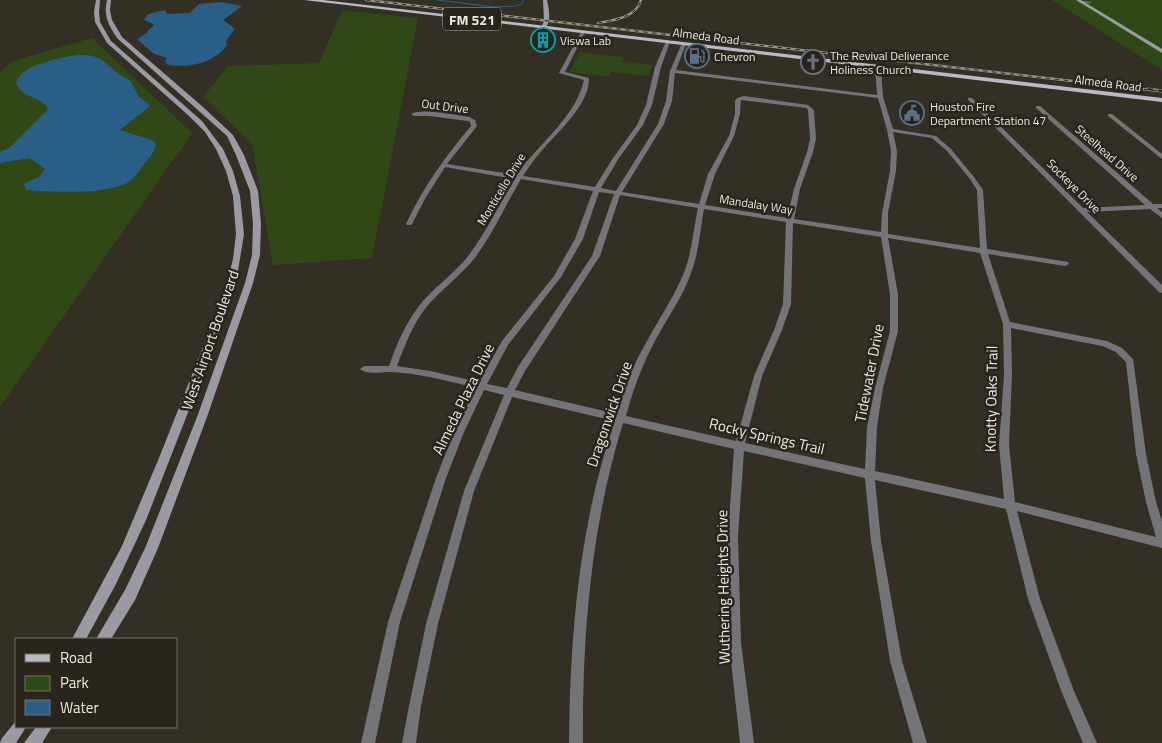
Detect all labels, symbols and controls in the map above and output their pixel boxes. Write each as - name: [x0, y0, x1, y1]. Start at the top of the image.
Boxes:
- road number: FM 521: [443, 8, 501, 30]
- street label: Almeda Road: [672, 22, 740, 50]
- building icon: Viswa Lab: [530, 27, 556, 53]
- place label: Viswa Lab: [560, 31, 611, 50]
- fuel station icon: Chevron: [684, 43, 710, 69]
- place label: The Revival Deliverance Holiness Church: [830, 46, 949, 79]
- place label: Chevron: [714, 47, 756, 66]
- church icon: The Revival Deliverance Holiness Church: [800, 49, 826, 75]
- street label: Almeda Road: [1074, 69, 1142, 97]
- street label: Out Drive: [420, 94, 470, 118]
- place label: Houston Fire Department Station 47: [930, 97, 1046, 130]
- public building icon: Houston Fire Department Station 47: [899, 100, 925, 126]
- street label: Steelhead Drive: [1071, 120, 1143, 186]
- street label: Monticello Drive: [472, 149, 530, 229]
- street label: Sockeye Drive: [1042, 154, 1106, 218]
- street label: Mandalay Way: [718, 189, 794, 219]
- street label: West Airport Boulevard: [175, 267, 245, 413]
- street label: Tidewater Drive: [848, 322, 890, 424]
- street label: Almeda Plaza Drive: [426, 339, 500, 459]
- street label: Knotty Oaks Trail: [979, 346, 1003, 452]
- street label: Dragonwick Drive: [580, 358, 638, 470]
- street label: Rocky Springs Trail: [707, 412, 827, 460]
- street label: Wuthering Heights Drive: [710, 510, 736, 664]
- legend: [15, 638, 178, 728]
- text: Road: [60, 646, 92, 669]
- text: Park: [60, 671, 89, 694]
- text: Water: [60, 696, 99, 719]

